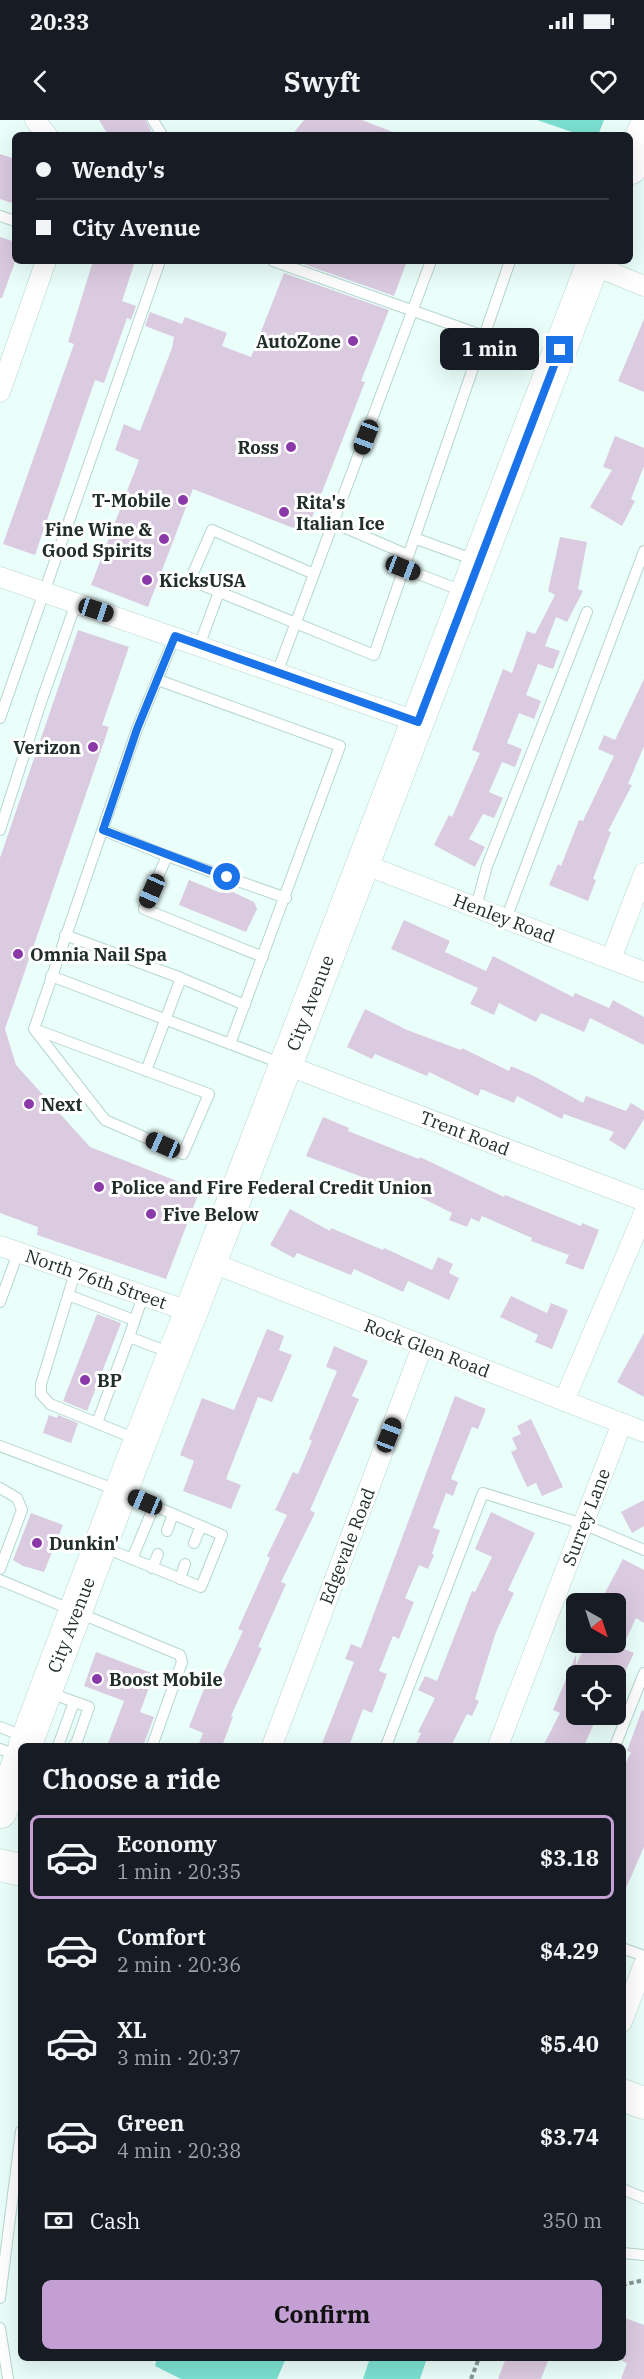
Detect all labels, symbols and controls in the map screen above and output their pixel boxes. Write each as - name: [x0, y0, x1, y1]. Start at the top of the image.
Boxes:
- text: 20:33: [30, 7, 89, 36]
- text: Swyft: [284, 64, 360, 99]
- icon: back: [24, 65, 57, 98]
- icon: heart: [587, 65, 620, 98]
- text: Wendy's: [72, 155, 165, 184]
- text: City Avenue: [72, 213, 201, 242]
- callout: 1 min: [440, 329, 539, 371]
- place label: AutoZone: [256, 330, 341, 353]
- marker: AutoZone: [346, 334, 360, 348]
- text: 1 min: [462, 335, 518, 362]
- route end: [546, 336, 573, 363]
- car: [351, 417, 381, 457]
- place label: Ross: [238, 436, 279, 459]
- marker: Ross: [284, 440, 298, 454]
- place label: T-Mobile: [92, 489, 171, 512]
- place label: Rita's Italian Ice: [296, 491, 385, 535]
- marker: T-Mobile: [176, 493, 190, 507]
- marker: Rita's Italian Ice: [277, 505, 291, 519]
- place label: Fine Wine & Good Spirits: [42, 518, 153, 562]
- marker: Fine Wine & Good Spirits: [157, 532, 171, 546]
- car: [383, 553, 423, 583]
- place label: KicksUSA: [159, 569, 246, 592]
- marker: KicksUSA: [140, 573, 154, 587]
- car: [76, 596, 116, 624]
- place label: Verizon: [13, 736, 81, 759]
- marker: Verizon: [86, 740, 100, 754]
- route start: [213, 863, 240, 890]
- car: [136, 871, 168, 911]
- street label: Henley Road: [450, 888, 558, 948]
- place label: Omnia Nail Spa: [30, 943, 167, 966]
- marker: Omnia Nail Spa: [11, 947, 25, 961]
- street label: City Avenue: [281, 952, 339, 1054]
- place label: Next: [41, 1093, 82, 1116]
- marker: Next: [22, 1097, 36, 1111]
- street label: Trent Road: [417, 1105, 513, 1161]
- car: [143, 1129, 183, 1161]
- place label: Police and Fire Federal Credit Union: [111, 1176, 432, 1199]
- marker: Police and Fire Federal Credit Union: [92, 1180, 106, 1194]
- place label: Five Below: [163, 1203, 259, 1226]
- marker: Five Below: [144, 1207, 158, 1221]
- street label: North 76th Street: [22, 1244, 170, 1314]
- street label: Rock Glen Road: [361, 1313, 493, 1383]
- place label: BP: [97, 1369, 122, 1392]
- marker: BP: [78, 1373, 92, 1387]
- car: [374, 1415, 404, 1455]
- street label: Surrey Lane: [557, 1465, 615, 1569]
- street label: Edgevale Road: [314, 1484, 380, 1608]
- car: [125, 1487, 165, 1517]
- place label: Dunkin': [49, 1532, 119, 1555]
- marker: Dunkin': [30, 1536, 44, 1550]
- street label: City Avenue: [42, 1574, 100, 1676]
- north arrow: [566, 1593, 626, 1653]
- map controls: [566, 1593, 626, 1725]
- button: locate: [566, 1665, 626, 1725]
- place label: Boost Mobile: [109, 1668, 223, 1691]
- marker: Boost Mobile: [90, 1672, 104, 1686]
- text: Choose a ride: [42, 1761, 221, 1796]
- text: Economy: [117, 1829, 217, 1858]
- icon: car: [45, 1830, 99, 1884]
- text: $3.18: [540, 1843, 599, 1872]
- text: 1 min · 20:35: [117, 1858, 241, 1885]
- text: Comfort: [117, 1922, 206, 1951]
- icon: car: [45, 1923, 99, 1977]
- text: $4.29: [540, 1936, 599, 1965]
- text: 2 min · 20:36: [117, 1951, 241, 1978]
- text: XL: [117, 2015, 147, 2044]
- icon: car: [45, 2016, 99, 2070]
- text: $5.40: [540, 2029, 599, 2058]
- text: 3 min · 20:37: [117, 2044, 241, 2071]
- text: Green: [117, 2108, 184, 2137]
- icon: car: [45, 2109, 99, 2163]
- text: $3.74: [540, 2122, 599, 2151]
- text: 4 min · 20:38: [117, 2137, 241, 2164]
- icon: cash: [42, 2204, 75, 2237]
- text: Cash: [90, 2206, 141, 2235]
- text: 350 m: [542, 2207, 602, 2234]
- button: Confirm: [42, 2280, 602, 2349]

